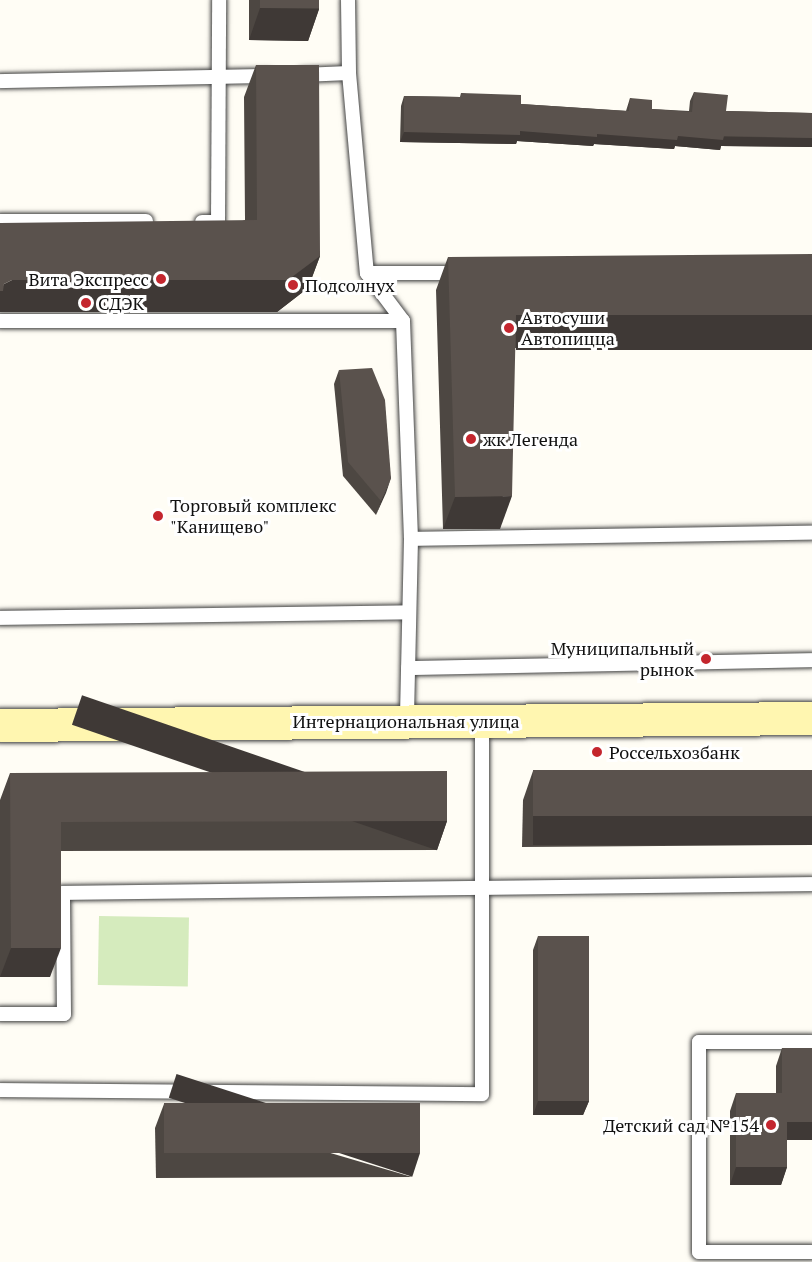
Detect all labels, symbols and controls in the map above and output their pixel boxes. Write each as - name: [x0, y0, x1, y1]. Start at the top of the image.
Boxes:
- place label: Вита Экспресс: [29, 268, 149, 290]
- marker: Вита Экспресс: [154, 272, 168, 286]
- place label: Подсолнух: [305, 274, 395, 296]
- marker: Подсолнух: [286, 278, 300, 292]
- place label: СДЭК: [98, 292, 144, 314]
- marker: СДЭК: [79, 296, 93, 310]
- place label: Автосуши Автопицца: [521, 307, 615, 350]
- marker: Автосуши Автопицца: [502, 321, 516, 335]
- place label: жк Легенда: [483, 428, 578, 450]
- marker: жк Легенда: [464, 432, 478, 446]
- place label: Торговый комплекс "Канищево": [170, 495, 337, 538]
- marker: Торговый комплекс "Канищево": [151, 509, 165, 523]
- place label: Муниципальный рынок: [551, 638, 694, 680]
- marker: Муниципальный рынок: [699, 652, 713, 666]
- street label: Интернациональная улица: [292, 710, 520, 732]
- place label: Россельхозбанк: [609, 741, 740, 763]
- marker: Россельхозбанк: [590, 745, 604, 759]
- place label: Детский сад №154: [603, 1114, 759, 1136]
- marker: Детский сад №154: [764, 1118, 778, 1132]

